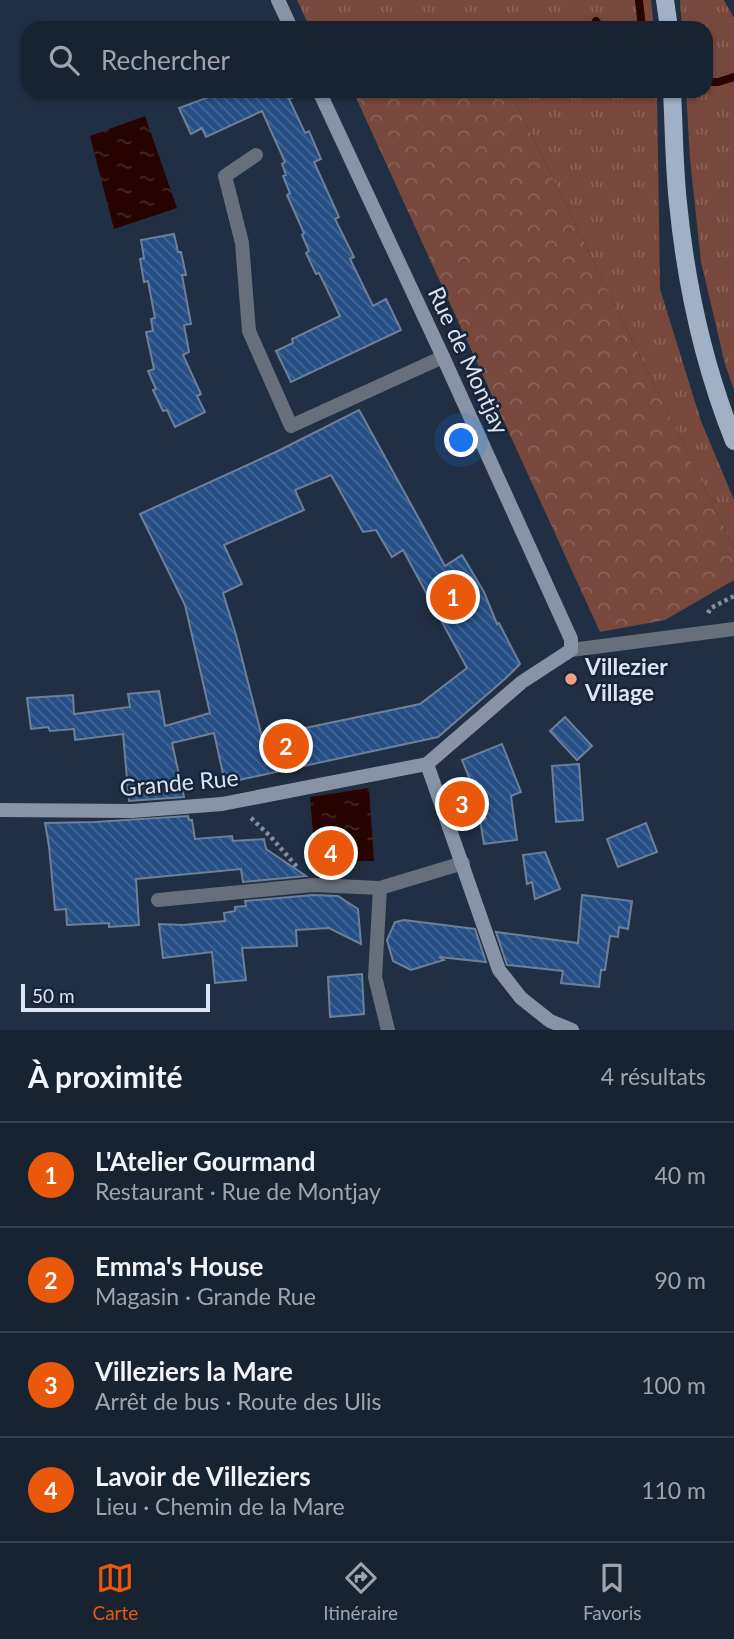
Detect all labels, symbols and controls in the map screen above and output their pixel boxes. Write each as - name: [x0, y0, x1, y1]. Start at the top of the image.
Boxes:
- search box: [21, 21, 713, 98]
- icon: search: [45, 41, 83, 79]
- text: Rechercher: [101, 44, 230, 76]
- street label: Rue de Montjay: [423, 282, 515, 438]
- your location: [444, 423, 478, 457]
- pin: 1: [430, 571, 476, 623]
- place label: Villezier Village: [584, 652, 668, 706]
- marker: Villezier Village: [563, 671, 579, 687]
- pin: 2: [263, 720, 309, 772]
- street label: Grande Rue: [119, 763, 239, 801]
- pin: 3: [439, 778, 485, 830]
- pin: 4: [308, 827, 354, 879]
- scale bar: [21, 981, 210, 1013]
- text: 50 m: [32, 984, 75, 1007]
- text: À proximité: [28, 1058, 183, 1094]
- text: 4 résultats: [601, 1062, 706, 1090]
- text: L'Atelier Gourmand: [95, 1145, 315, 1177]
- text: 1: [44, 1161, 58, 1189]
- text: 40 m: [655, 1161, 706, 1189]
- text: Restaurant · Rue de Montjay: [95, 1177, 381, 1205]
- text: Emma's House: [95, 1250, 263, 1282]
- text: 2: [44, 1266, 58, 1294]
- text: 90 m: [655, 1266, 706, 1294]
- text: Magasin · Grande Rue: [95, 1282, 316, 1310]
- text: Villeziers la Mare: [95, 1355, 293, 1387]
- text: 3: [44, 1371, 58, 1399]
- text: 100 m: [641, 1371, 706, 1399]
- text: Arrêt de bus · Route des Ulis: [95, 1387, 382, 1415]
- text: Lavoir de Villeziers: [95, 1460, 311, 1492]
- text: 4: [44, 1476, 58, 1504]
- text: 110 m: [641, 1476, 706, 1504]
- text: Lieu · Chemin de la Mare: [95, 1492, 345, 1520]
- tab: Carte: [92, 1559, 138, 1624]
- tab: Itinéraire: [323, 1559, 398, 1624]
- tab: Favoris: [583, 1559, 642, 1624]

